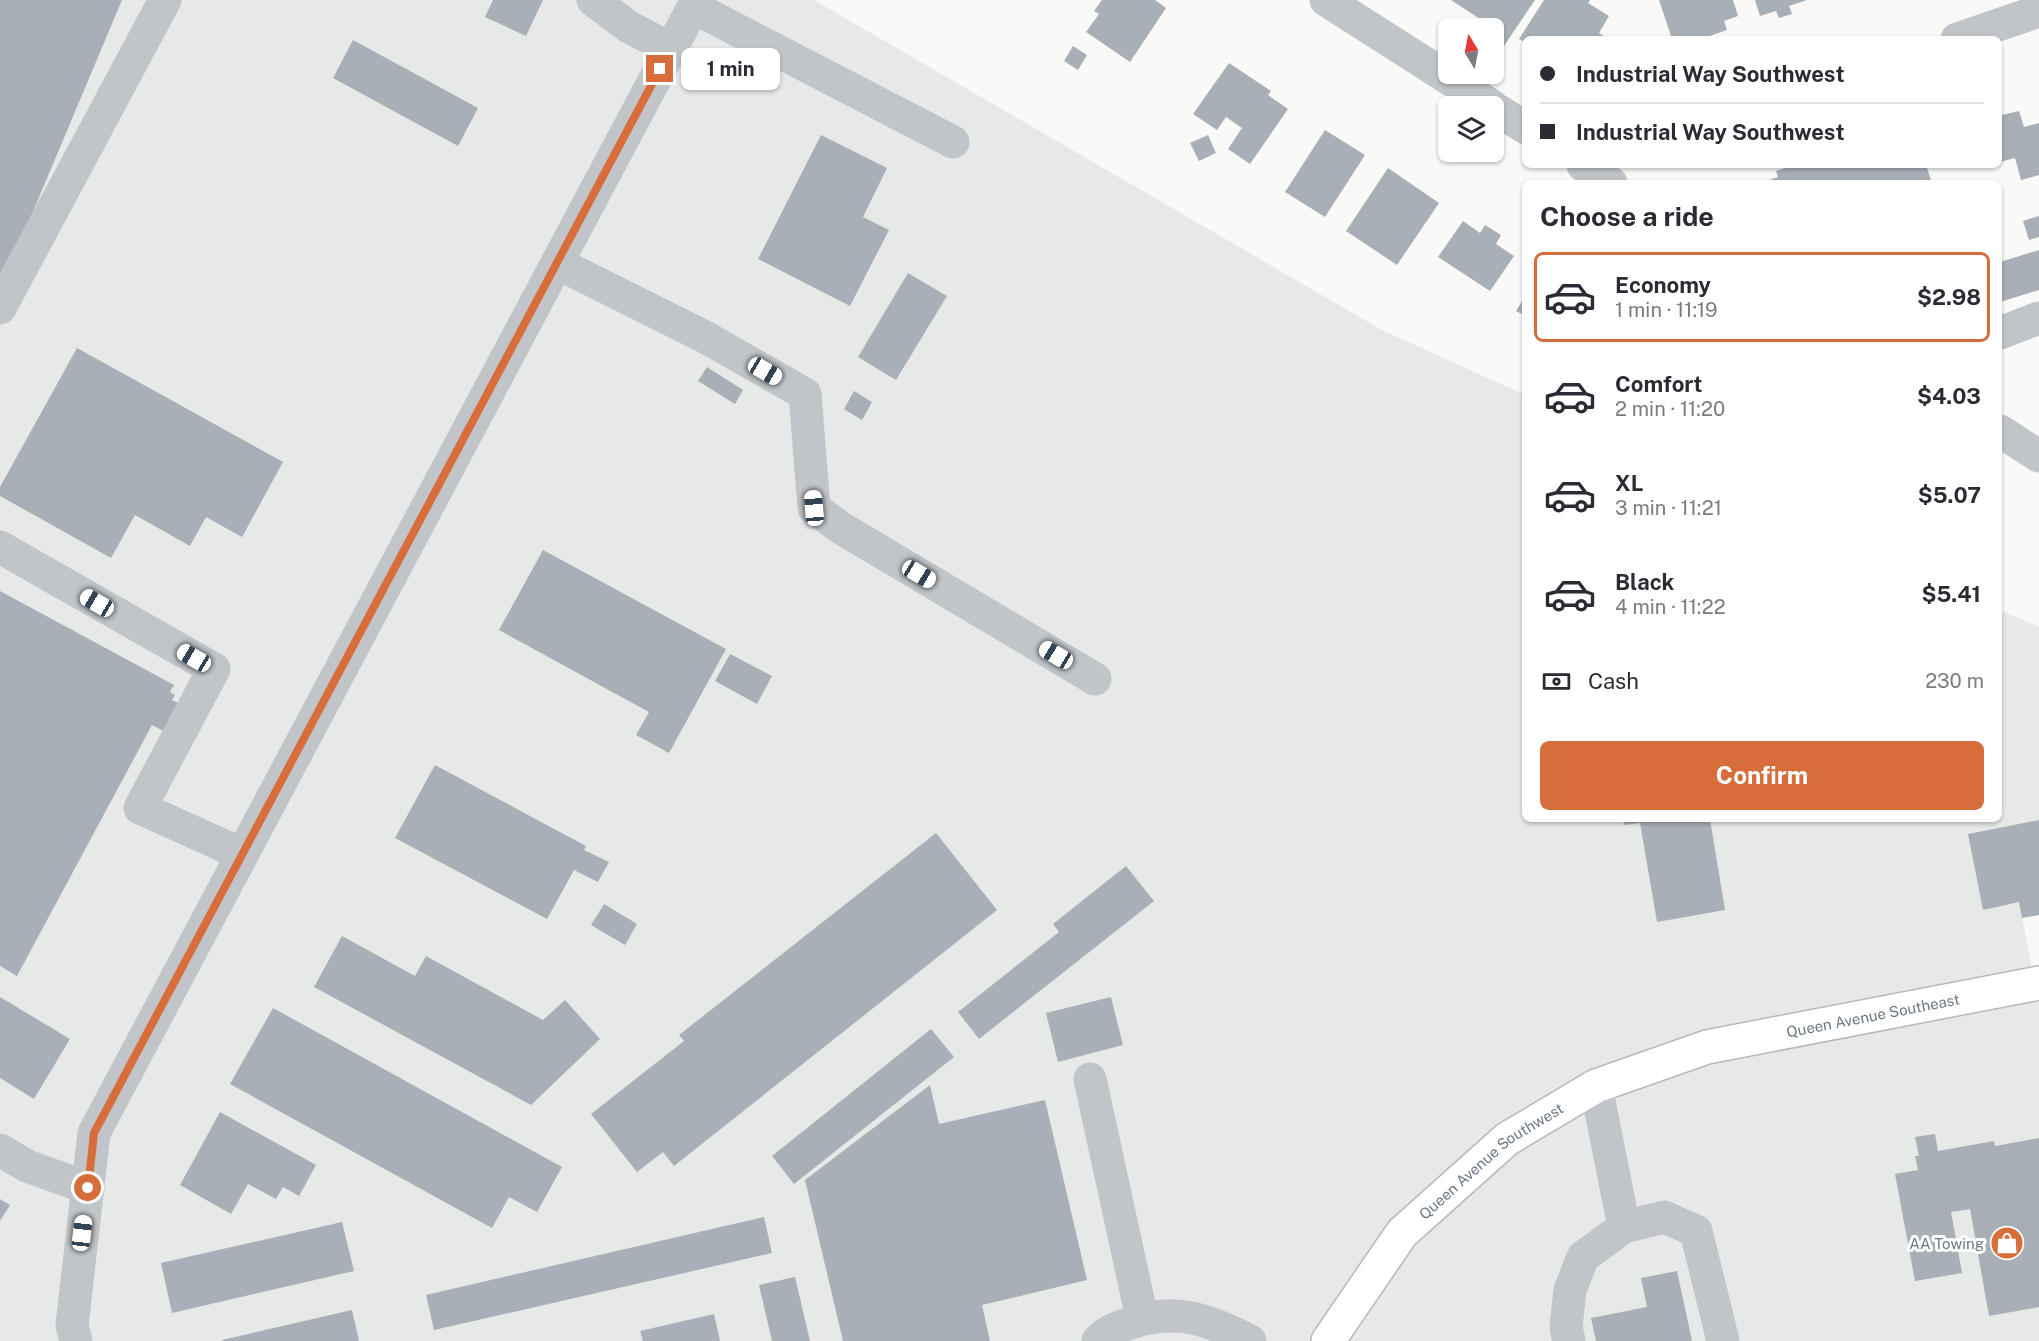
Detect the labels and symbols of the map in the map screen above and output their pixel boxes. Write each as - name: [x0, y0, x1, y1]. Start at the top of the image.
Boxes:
- north arrow: [1438, 18, 1504, 84]
- callout: 1 min: [681, 48, 780, 90]
- route end: [646, 55, 673, 82]
- car: [745, 354, 785, 388]
- car: [803, 489, 825, 527]
- car: [899, 557, 939, 591]
- car: [77, 586, 117, 620]
- car: [1036, 638, 1076, 672]
- car: [174, 641, 214, 675]
- street label: Queen Avenue Southeast: [1785, 990, 1961, 1040]
- street label: Queen Avenue Southwest: [1415, 1099, 1566, 1222]
- route start: [74, 1174, 101, 1201]
- car: [71, 1214, 93, 1252]
- shop icon: AA Towing: [1989, 1225, 2025, 1261]
- place label: AA Towing: [1909, 1235, 1984, 1252]

